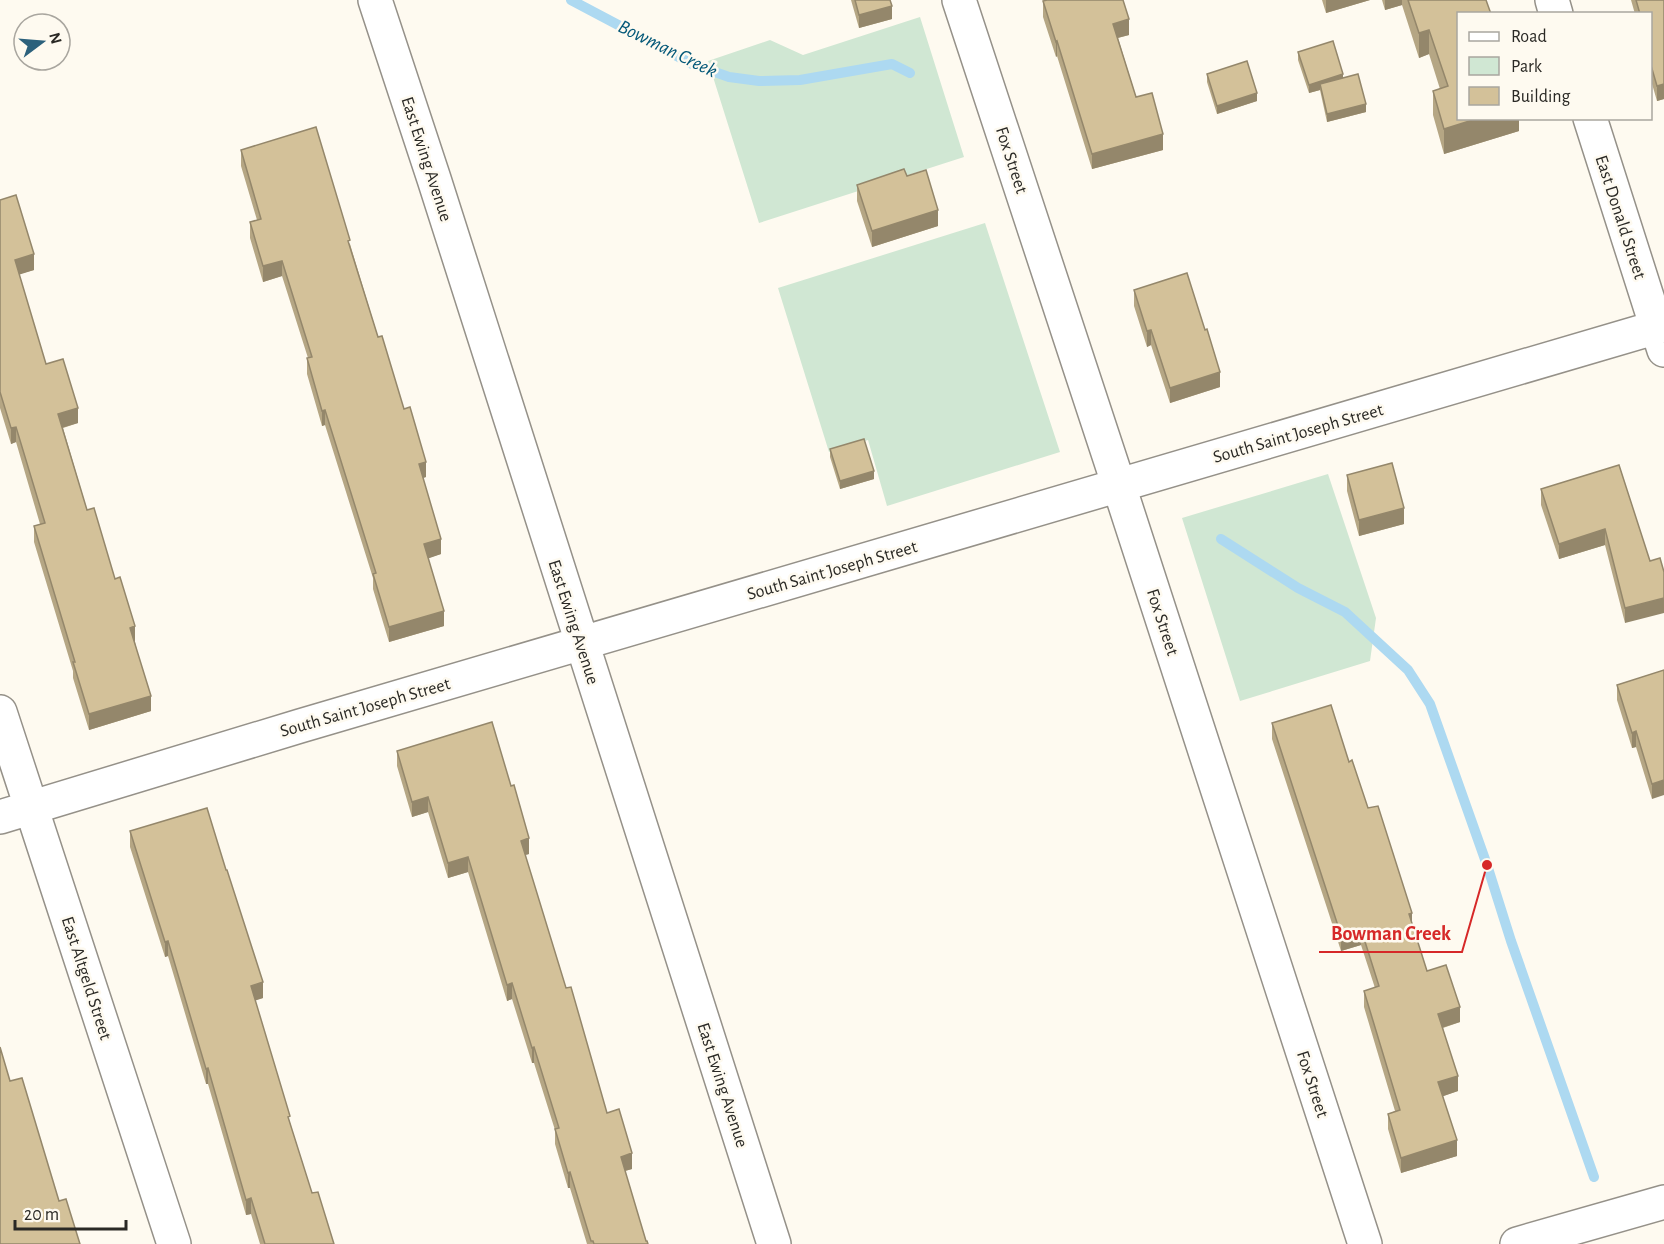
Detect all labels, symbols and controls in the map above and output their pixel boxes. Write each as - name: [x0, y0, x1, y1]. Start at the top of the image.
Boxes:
- north arrow: [12, 12, 72, 72]
- legend: [1457, 12, 1652, 120]
- water label: Bowman Creek: [615, 16, 720, 81]
- text: Road: [1511, 28, 1547, 46]
- text: N: [46, 31, 65, 46]
- text: Park: [1511, 58, 1543, 76]
- text: Building: [1511, 88, 1571, 106]
- street label: East Ewing Avenue: [397, 95, 455, 224]
- street label: Fox Street: [992, 125, 1030, 196]
- street label: East Donald Street: [1592, 153, 1649, 282]
- street label: South Saint Joseph Street: [1211, 401, 1386, 467]
- street label: South Saint Joseph Street: [745, 538, 920, 604]
- street label: East Ewing Avenue: [544, 558, 602, 687]
- street label: Fox Street: [1143, 587, 1181, 658]
- street label: South Saint Joseph Street: [278, 675, 453, 741]
- street label: East Altgeld Street: [58, 914, 115, 1042]
- callout: Bowman Creek: [1319, 914, 1462, 952]
- text: Bowman Creek: [1331, 924, 1451, 944]
- street label: East Ewing Avenue: [693, 1021, 751, 1150]
- street label: Fox Street: [1293, 1049, 1331, 1120]
- scale bar: [15, 1193, 126, 1231]
- text: 20 m: [24, 1206, 59, 1224]

